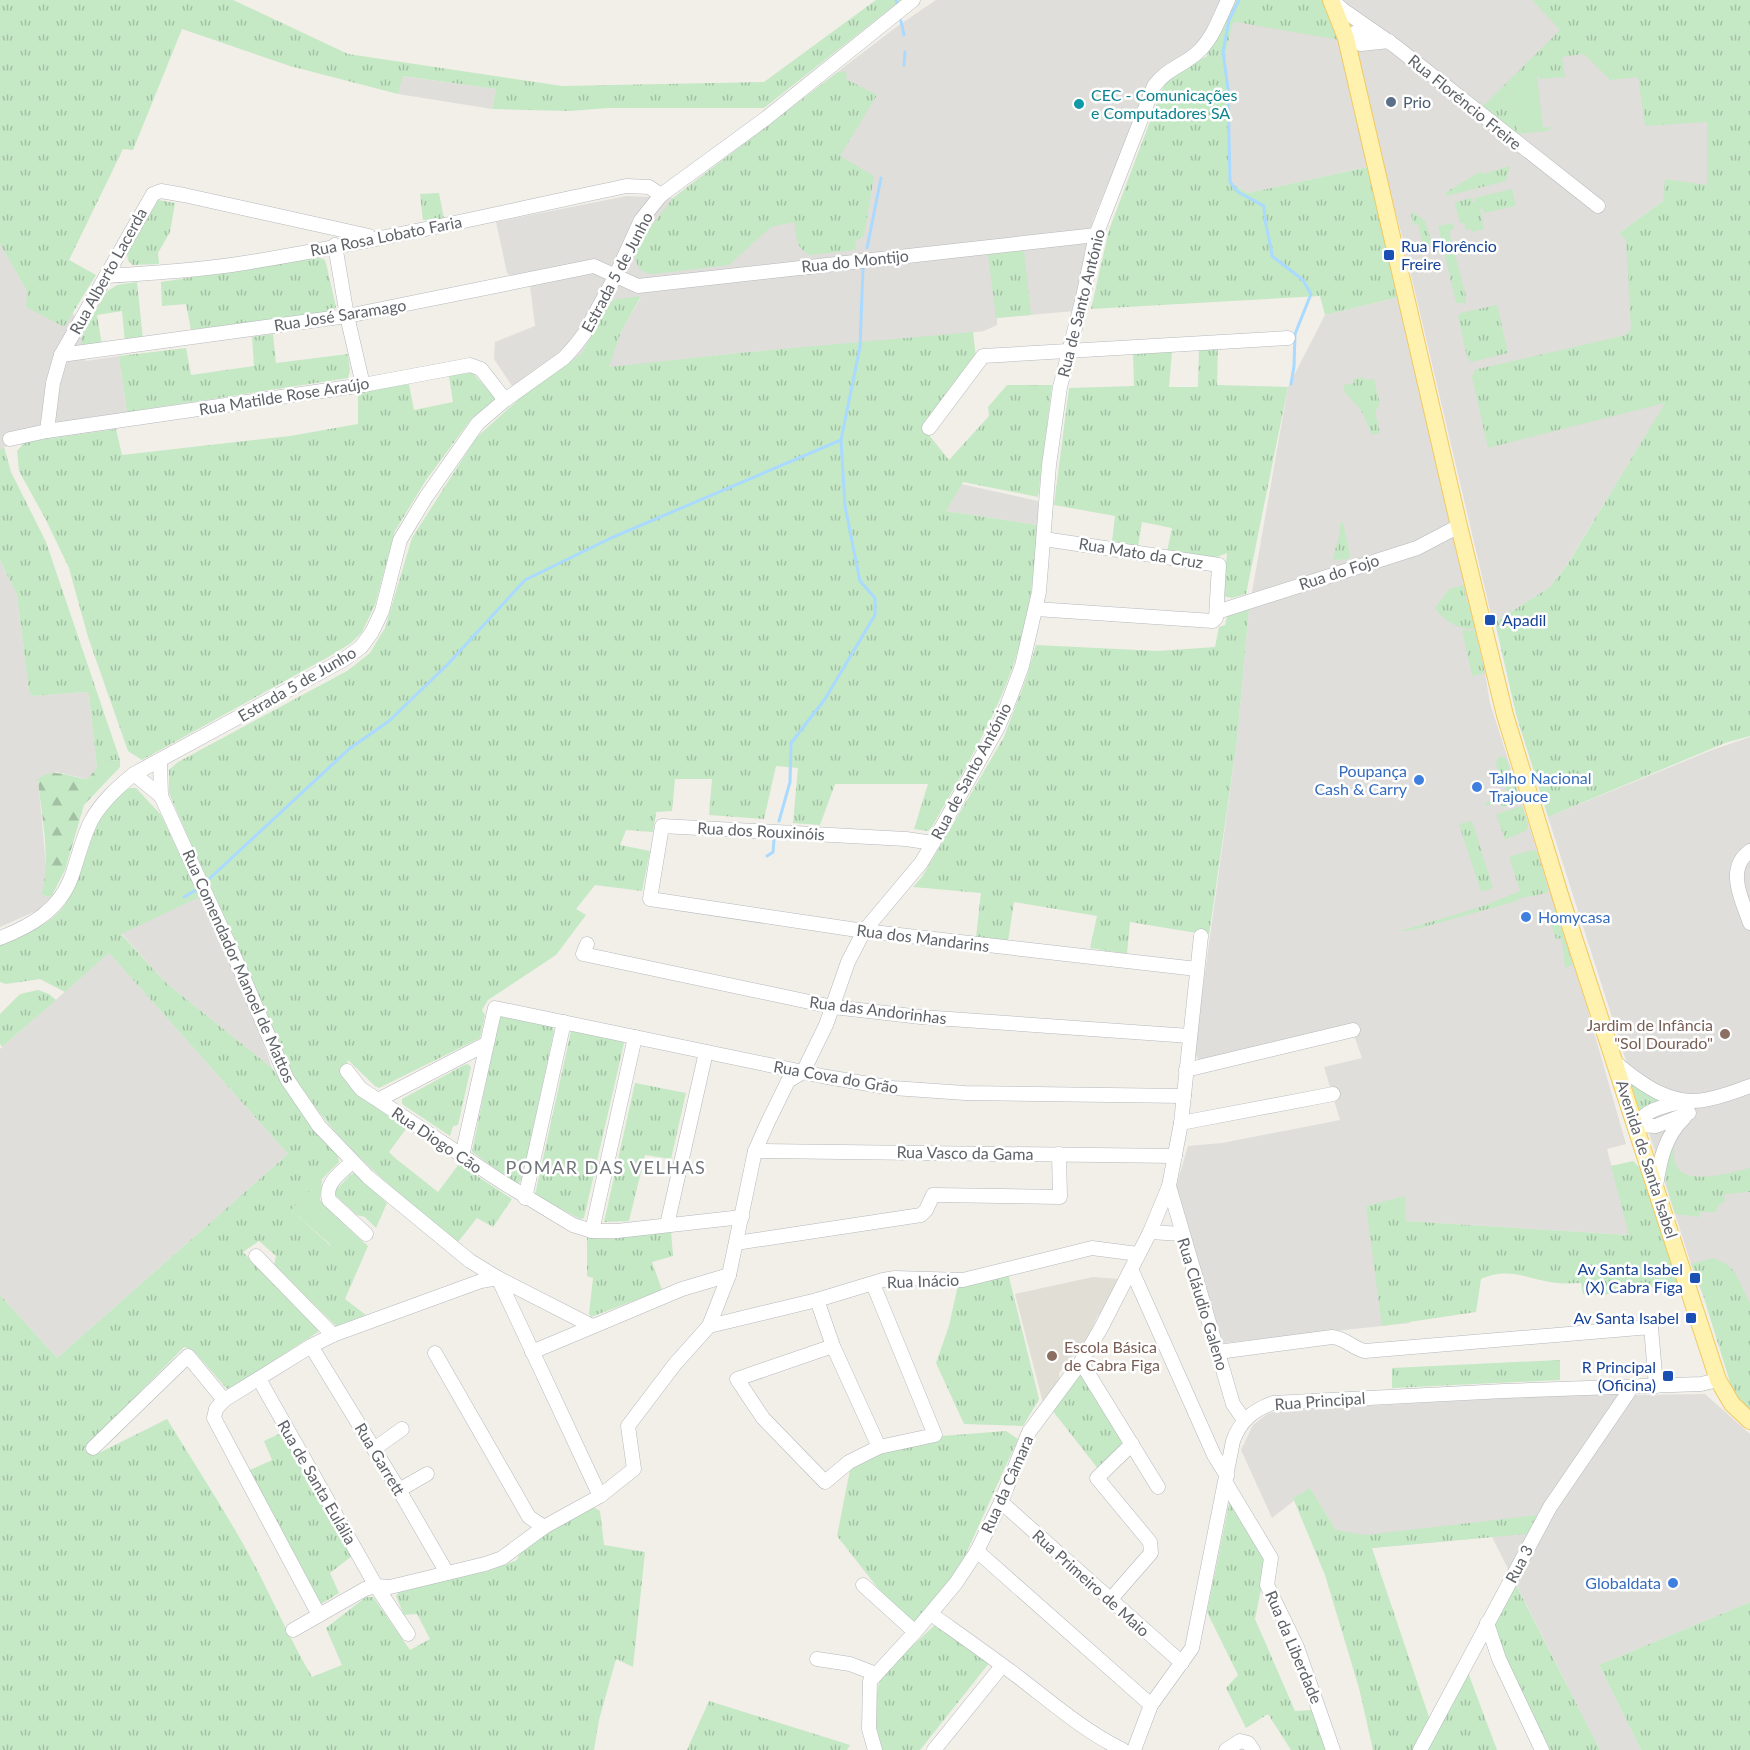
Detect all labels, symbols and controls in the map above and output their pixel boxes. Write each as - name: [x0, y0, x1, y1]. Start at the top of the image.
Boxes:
- street label: Rua Floréncio Freire: [1405, 50, 1526, 153]
- place label: CEC - Comunicações e Computadores SA: [1091, 85, 1238, 122]
- place label: Prio: [1403, 92, 1431, 111]
- marker: Prio: [1384, 95, 1398, 109]
- marker: CEC - Comunicações e Computadores SA: [1072, 97, 1086, 111]
- street label: Rua Alberto Lacerda: [65, 204, 150, 337]
- street label: Estrada 5 de Junho: [577, 208, 656, 335]
- street label: Rua Rosa Lobato Faria: [308, 211, 463, 260]
- street label: Rua de Santo António: [1053, 227, 1108, 379]
- place label: Rua Florêncio Freire: [1401, 236, 1497, 273]
- street label: Rua do Montijo: [800, 245, 910, 276]
- marker: Rua Florêncio Freire: [1382, 248, 1396, 262]
- street label: Rua José Saramago: [272, 295, 407, 334]
- street label: Rua Matilde Rose Araújo: [197, 373, 370, 418]
- street label: Rua Mato da Cruz: [1078, 533, 1205, 572]
- street label: Rua do Fojo: [1296, 550, 1381, 593]
- place label: Apadil: [1502, 610, 1546, 629]
- marker: Apadil: [1483, 613, 1497, 627]
- street label: Estrada 5 de Junho: [234, 642, 359, 725]
- street label: Rua de Santo António: [926, 699, 1015, 842]
- place label: Poupança Cash & Carry: [1314, 761, 1408, 798]
- place label: Talho Nacional Trajouce: [1489, 768, 1592, 805]
- marker: Poupança Cash & Carry: [1412, 773, 1426, 787]
- marker: Talho Nacional Trajouce: [1470, 780, 1484, 794]
- street label: Rua dos Rouxinóis: [697, 818, 825, 843]
- street label: Rua Comendador Manoel de Mattos: [179, 846, 300, 1085]
- place label: Homycasa: [1538, 907, 1611, 926]
- marker: Homycasa: [1519, 910, 1533, 924]
- street label: Rua dos Mandarins: [856, 920, 991, 955]
- street label: Rua das Andorinhas: [808, 992, 948, 1027]
- place label: Jardim de Infância "Sol Dourado": [1587, 1015, 1713, 1052]
- marker: Jardim de Infância "Sol Dourado": [1718, 1027, 1732, 1041]
- street label: Rua Cova do Grão: [772, 1056, 900, 1097]
- street label: Avenida de Santa Isabel: [1613, 1077, 1682, 1240]
- street label: Rua Diogo Cão: [389, 1102, 486, 1177]
- street label: Rua Vasco da Gama: [896, 1142, 1034, 1163]
- district label: POMAR DAS VELHAS: [506, 1156, 706, 1178]
- street label: Rua Cláudio Galeno: [1174, 1235, 1233, 1373]
- place label: Av Santa Isabel (X) Cabra Figa: [1577, 1259, 1683, 1296]
- street label: Rua Inácio: [886, 1270, 960, 1291]
- marker: Av Santa Isabel (X) Cabra Figa: [1688, 1271, 1702, 1285]
- place label: Av Santa Isabel: [1573, 1308, 1679, 1327]
- marker: Av Santa Isabel: [1684, 1311, 1698, 1325]
- place label: Escola Básica de Cabra Figa: [1064, 1337, 1160, 1374]
- marker: Escola Básica de Cabra Figa: [1045, 1349, 1059, 1363]
- place label: R Principal (Oficina): [1582, 1357, 1656, 1394]
- marker: R Principal (Oficina): [1661, 1369, 1675, 1383]
- street label: Rua Principal: [1274, 1388, 1366, 1413]
- street label: Rua de Santa Eulália: [274, 1416, 361, 1547]
- street label: Rua Garrett: [351, 1419, 409, 1498]
- street label: Rua da Câmara: [976, 1432, 1037, 1536]
- street label: Rua Primeiro de Maio: [1029, 1525, 1154, 1640]
- street label: Rua 3: [1501, 1542, 1536, 1586]
- place label: Globaldata: [1585, 1573, 1661, 1592]
- marker: Globaldata: [1666, 1576, 1680, 1590]
- street label: Rua da Liberdade: [1262, 1587, 1327, 1706]

